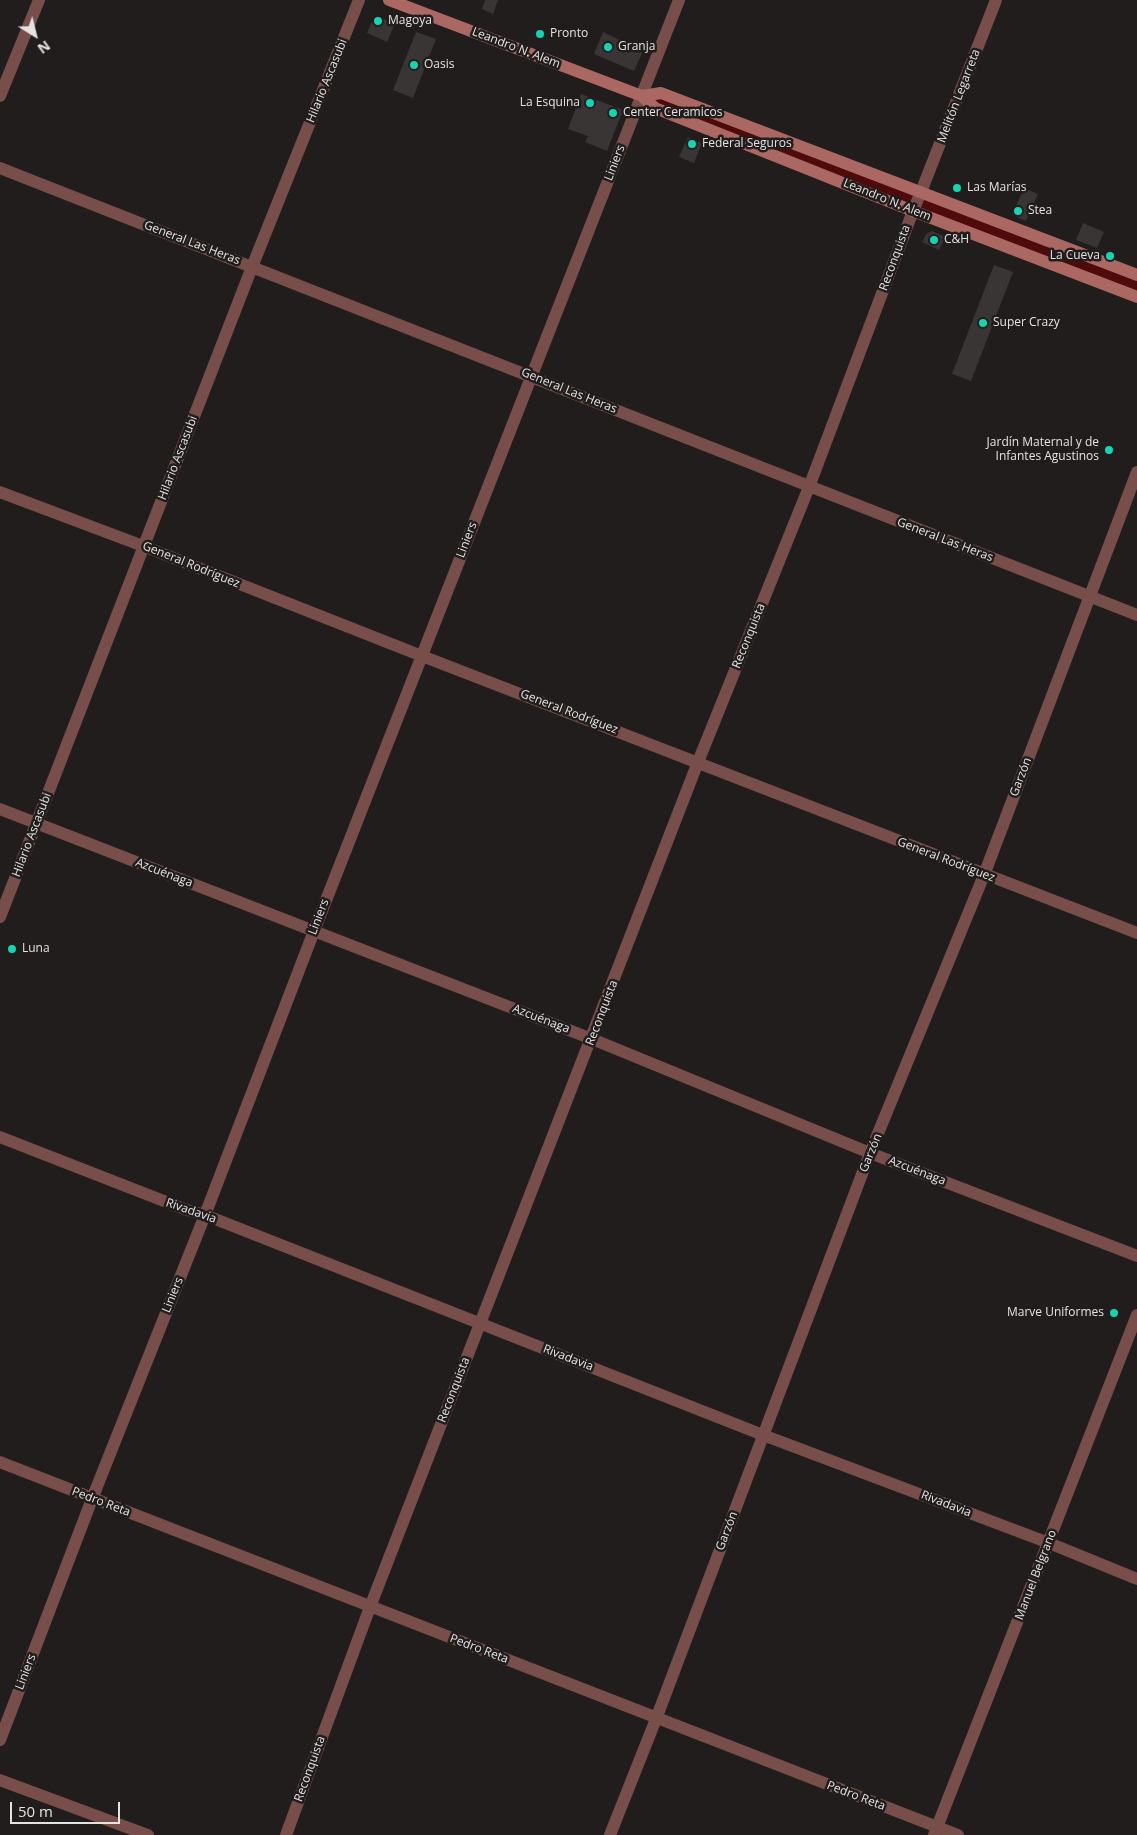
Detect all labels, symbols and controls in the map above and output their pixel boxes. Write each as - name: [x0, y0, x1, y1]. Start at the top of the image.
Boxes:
- north arrow: [10, 10, 60, 60]
- place label: Magoya: [388, 14, 432, 28]
- marker: Magoya: [372, 15, 384, 27]
- street label: Leandro N. Alem: [470, 25, 562, 71]
- place label: Pronto: [550, 27, 588, 41]
- marker: Pronto: [534, 28, 546, 40]
- text: N: [34, 37, 54, 59]
- street label: Hilario Ascasubi: [304, 37, 350, 125]
- place label: Granja: [618, 40, 655, 54]
- marker: Granja: [602, 41, 614, 53]
- street label: Melitón Legarreta: [934, 47, 984, 145]
- place label: Oasis: [424, 58, 454, 72]
- marker: Oasis: [408, 59, 420, 71]
- place label: La Esquina: [520, 96, 580, 110]
- marker: La Esquina: [584, 97, 596, 109]
- place label: Center Ceramicos: [623, 106, 722, 120]
- marker: Center Ceramicos: [607, 107, 619, 119]
- place label: Federal Seguros: [702, 137, 792, 151]
- marker: Federal Seguros: [686, 138, 698, 150]
- street label: Liniers: [602, 143, 628, 183]
- street label: Leandro N. Alem: [841, 176, 933, 224]
- place label: Las Marías: [967, 181, 1027, 195]
- marker: Las Marías: [951, 182, 963, 194]
- place label: Stea: [1028, 204, 1052, 218]
- marker: Stea: [1012, 205, 1024, 217]
- street label: General Las Heras: [142, 218, 242, 268]
- street label: Reconquista: [876, 223, 914, 293]
- place label: C&H: [944, 233, 969, 247]
- marker: C&H: [928, 234, 940, 246]
- place label: La Cueva: [1050, 249, 1100, 263]
- marker: La Cueva: [1104, 250, 1116, 262]
- place label: Super Crazy: [993, 316, 1060, 330]
- marker: Super Crazy: [977, 317, 989, 329]
- street label: General Las Heras: [519, 365, 619, 417]
- street label: Hilario Ascasubi: [155, 414, 201, 502]
- place label: Jardín Maternal y de Infantes Agustinos: [987, 436, 1099, 464]
- marker: Jardín Maternal y de Infantes Agustinos: [1103, 444, 1115, 456]
- street label: General Las Heras: [895, 515, 995, 565]
- street label: Liniers: [454, 520, 480, 560]
- street label: General Rodríguez: [140, 539, 242, 591]
- street label: Reconquista: [729, 601, 769, 671]
- street label: General Rodríguez: [518, 687, 620, 737]
- street label: Garzón: [1007, 756, 1035, 798]
- street label: Hilario Ascasubi: [9, 791, 55, 879]
- street label: General Rodríguez: [895, 835, 997, 885]
- street label: Azcuénaga: [133, 855, 195, 891]
- street label: Liniers: [306, 897, 332, 937]
- place label: Luna: [22, 942, 50, 956]
- marker: Luna: [6, 943, 18, 955]
- street label: Reconquista: [583, 978, 621, 1048]
- street label: Azcuénaga: [510, 1001, 572, 1037]
- street label: Garzón: [857, 1132, 885, 1174]
- street label: Azcuénaga: [886, 1153, 948, 1189]
- street label: Rivadavia: [164, 1196, 218, 1226]
- street label: Liniers: [159, 1275, 187, 1315]
- place label: Marve Uniformes: [1007, 1306, 1104, 1320]
- marker: Marve Uniformes: [1108, 1307, 1120, 1319]
- street label: Rivadavia: [541, 1342, 595, 1374]
- street label: Reconquista: [435, 1355, 473, 1425]
- street label: Pedro Reta: [70, 1484, 132, 1520]
- street label: Rivadavia: [919, 1488, 973, 1520]
- street label: Garzón: [713, 1510, 741, 1552]
- street label: Manuel Belgrano: [1012, 1528, 1060, 1622]
- street label: Pedro Reta: [448, 1631, 510, 1667]
- street label: Liniers: [13, 1652, 39, 1692]
- street label: Reconquista: [291, 1734, 329, 1804]
- street label: Pedro Reta: [825, 1778, 887, 1814]
- scale bar: [12, 1792, 122, 1824]
- text: 50 m: [18, 1801, 53, 1821]

